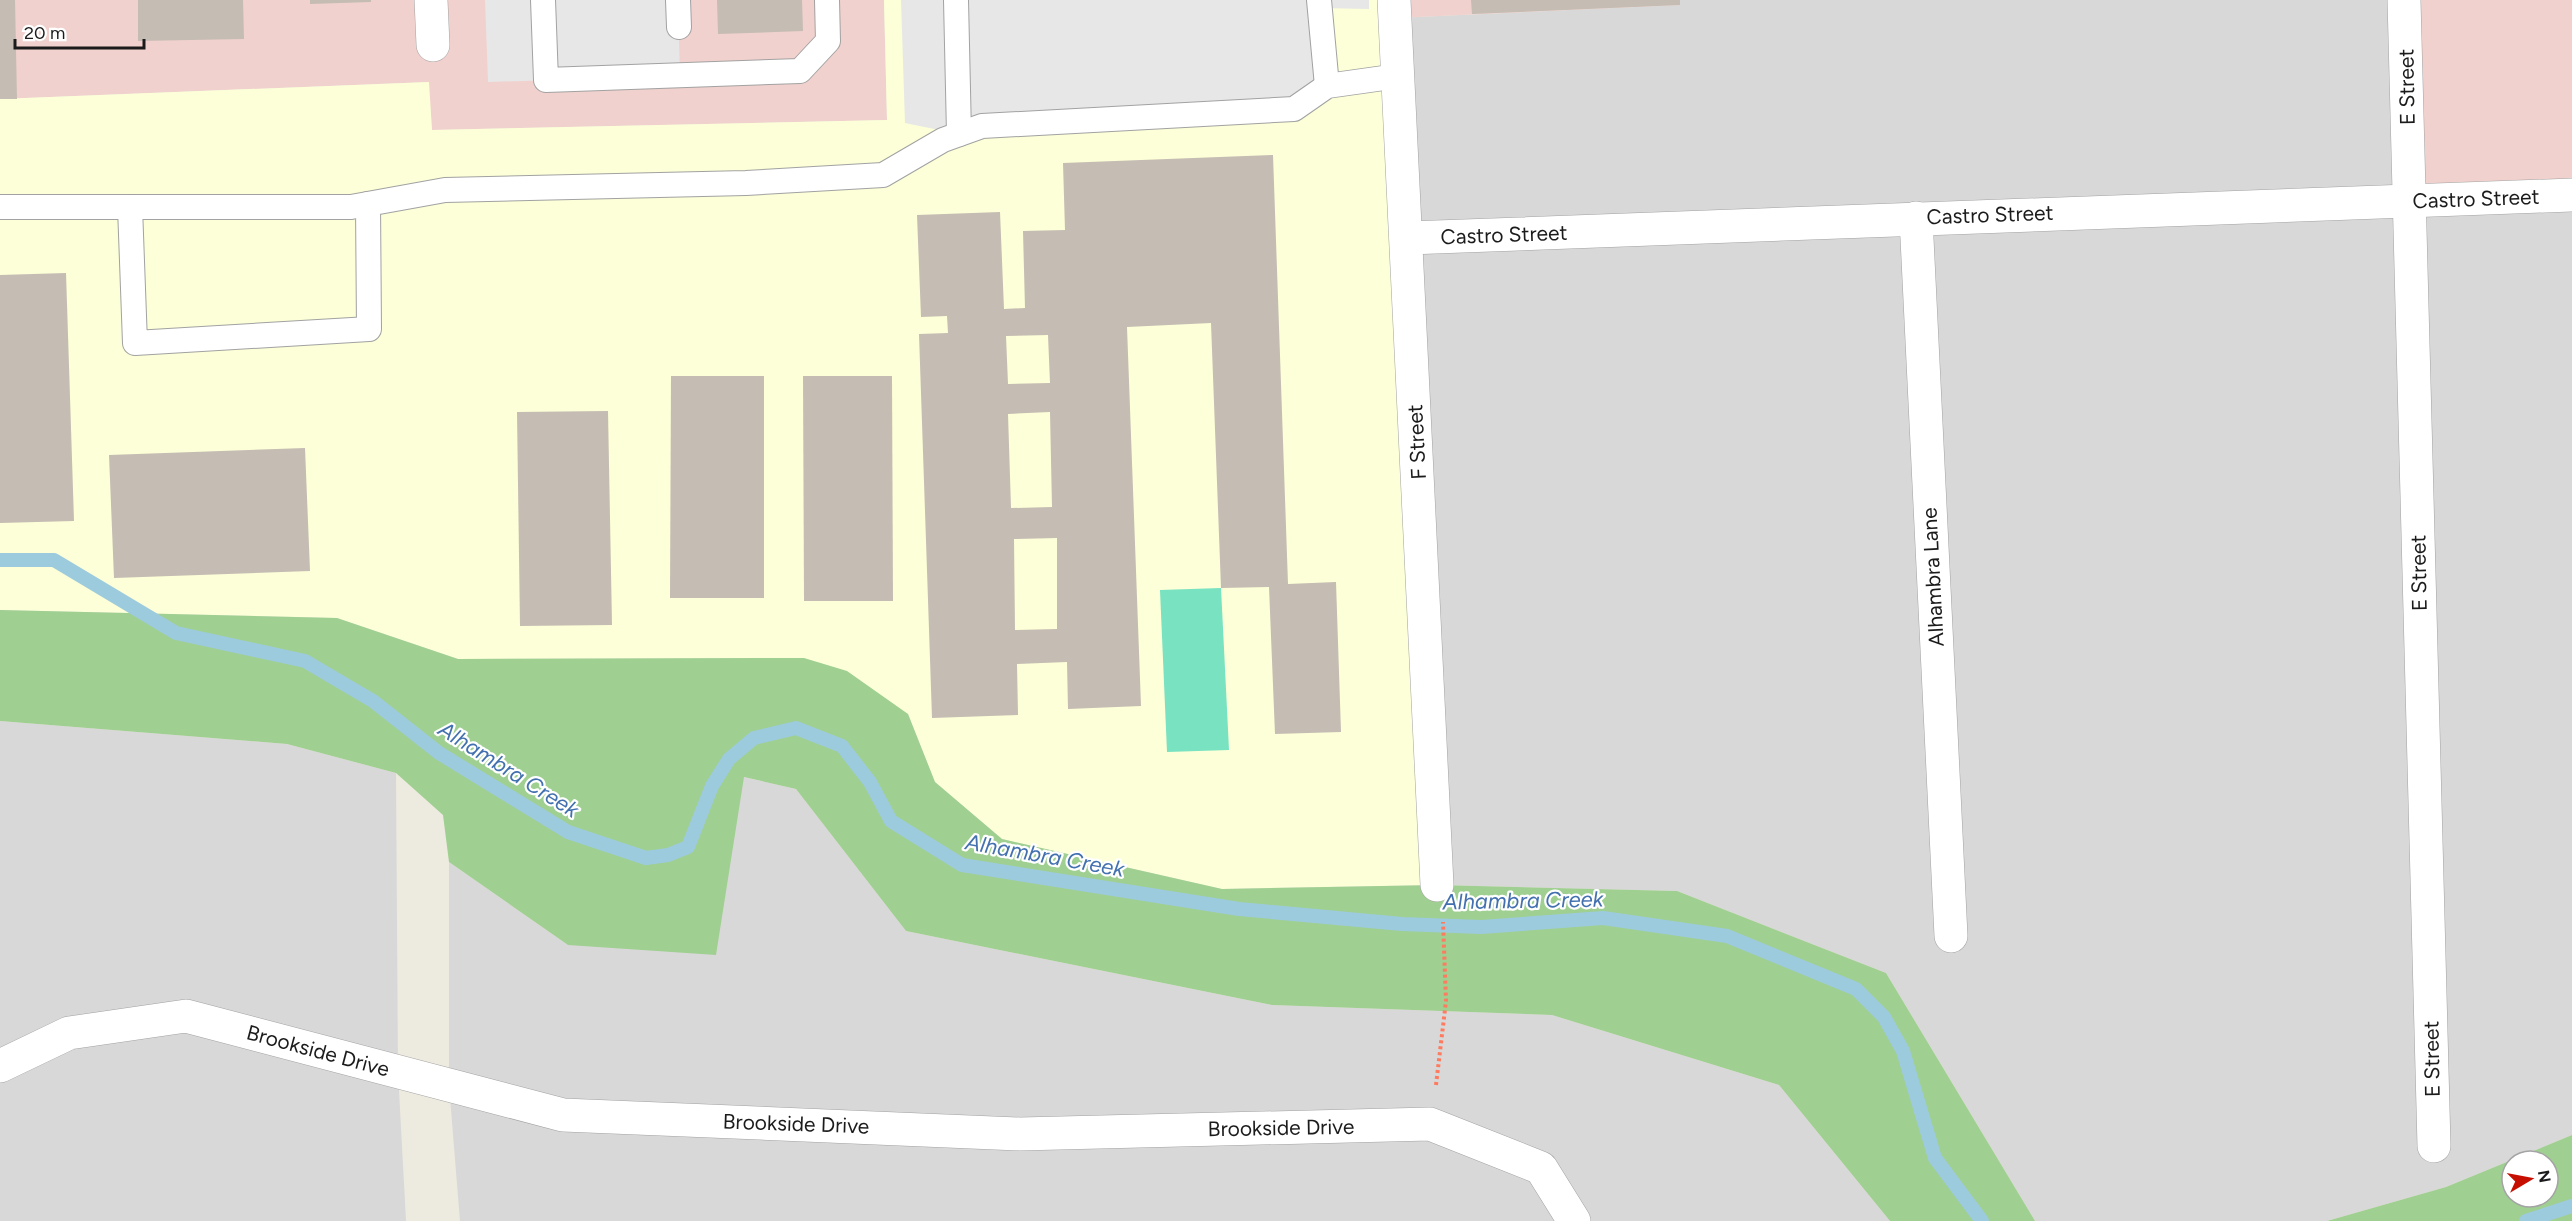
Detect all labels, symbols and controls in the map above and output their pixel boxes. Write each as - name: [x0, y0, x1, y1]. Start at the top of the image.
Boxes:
- scale bar: [15, 12, 144, 50]
- text: 20 m: [24, 22, 65, 44]
- street label: E Street: [2393, 49, 2420, 125]
- street label: Castro Street: [2412, 184, 2540, 213]
- street label: Castro Street: [1926, 200, 2054, 229]
- street label: Castro Street: [1440, 220, 1568, 249]
- street label: F Street: [1402, 404, 1431, 480]
- street label: Alhambra Lane: [1916, 507, 1949, 647]
- street label: E Street: [2405, 535, 2432, 611]
- water label: Alhambra Creek: [433, 715, 585, 824]
- water label: Alhambra Creek: [962, 828, 1128, 883]
- water label: Alhambra Creek: [1441, 886, 1605, 915]
- street label: Brookside Drive: [244, 1019, 392, 1082]
- street label: E Street: [2418, 1021, 2445, 1097]
- street label: Brookside Drive: [722, 1108, 870, 1139]
- street label: Brookside Drive: [1207, 1114, 1355, 1141]
- north arrow: [2500, 1149, 2560, 1209]
- text: N: [2534, 1169, 2555, 1184]

